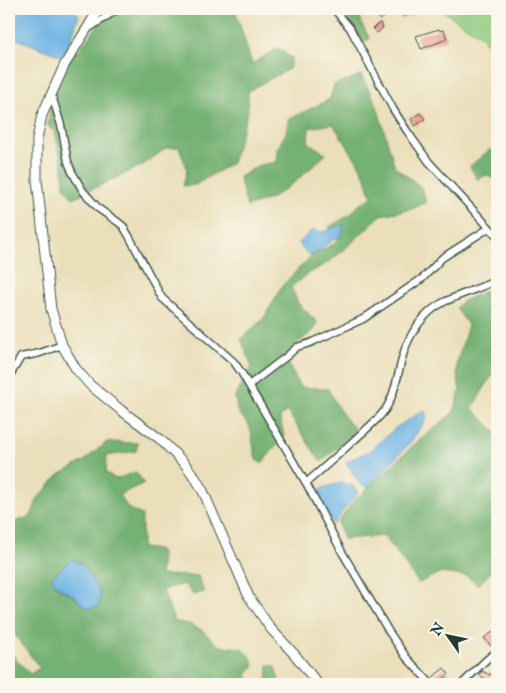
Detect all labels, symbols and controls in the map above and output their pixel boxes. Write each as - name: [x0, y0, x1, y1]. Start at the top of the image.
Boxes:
- north arrow: [424, 610, 474, 660]
- text: N: [427, 619, 449, 640]

